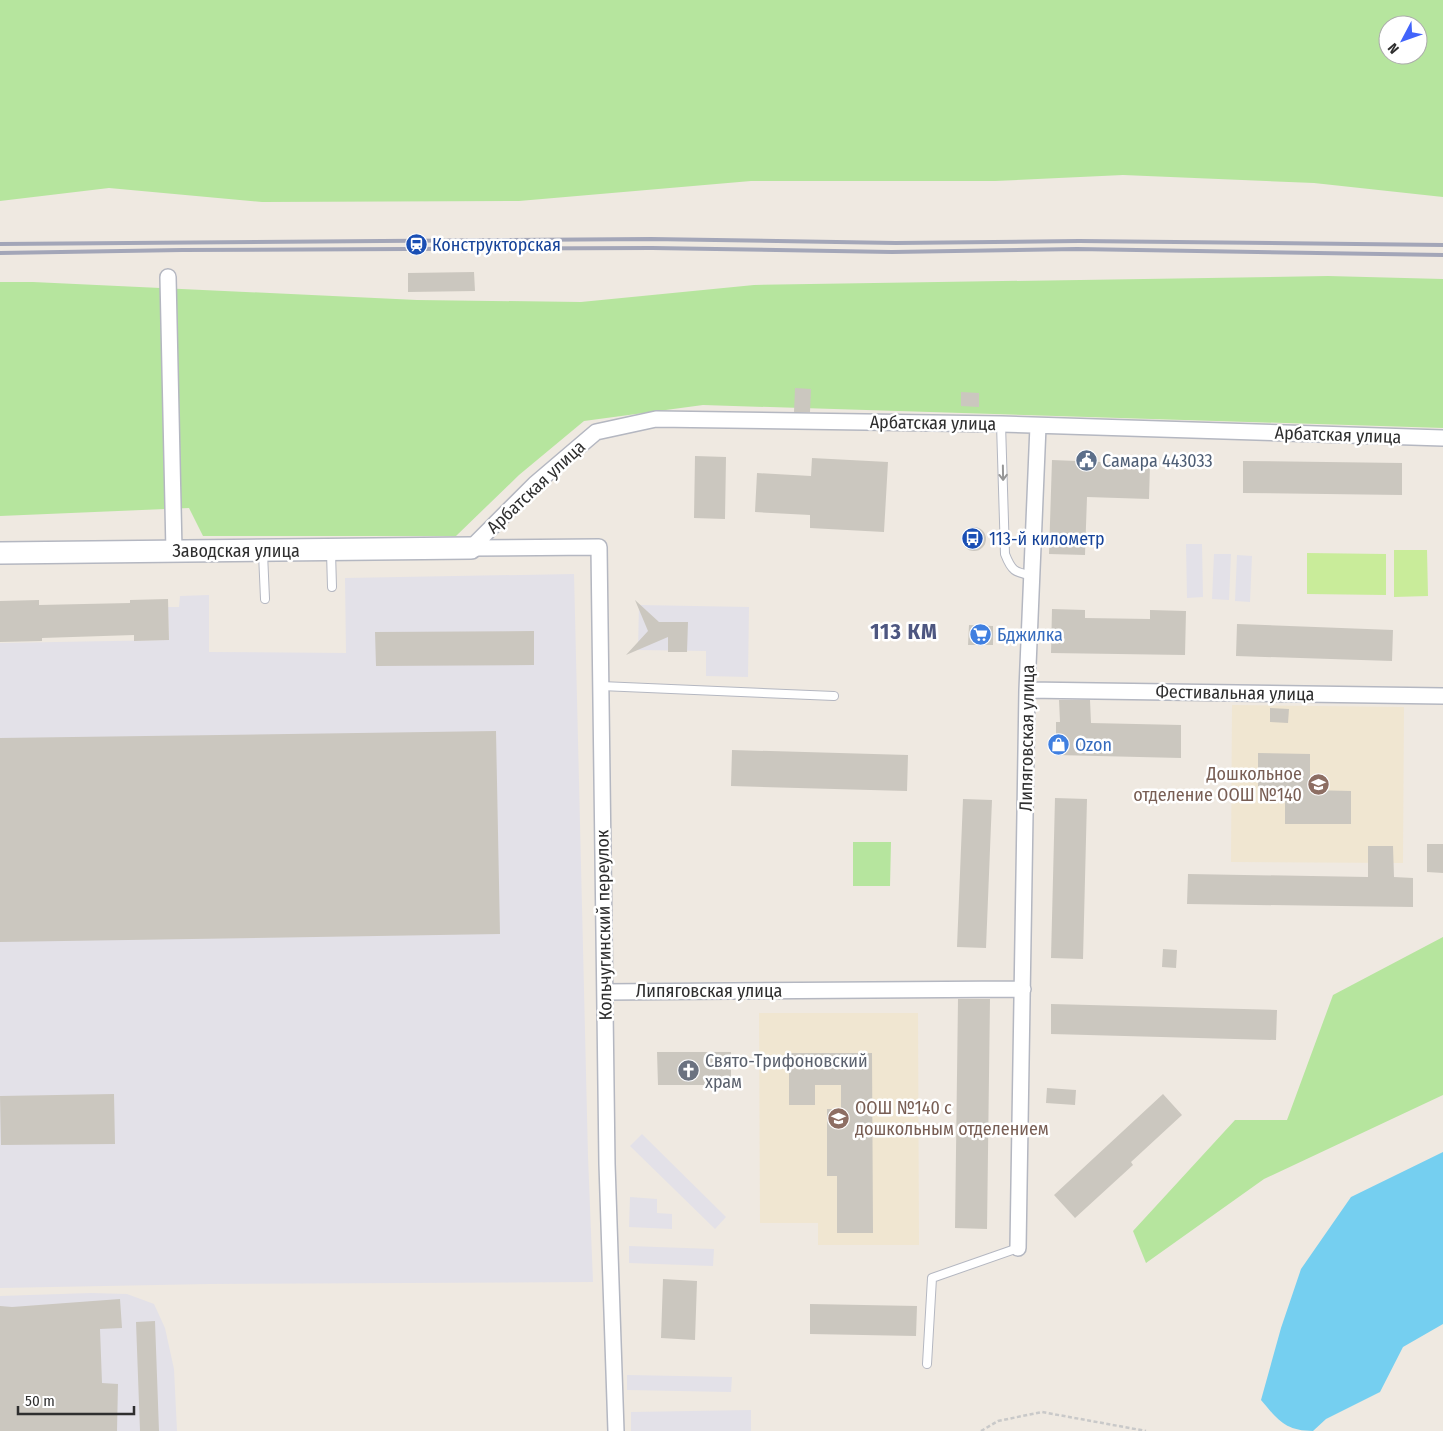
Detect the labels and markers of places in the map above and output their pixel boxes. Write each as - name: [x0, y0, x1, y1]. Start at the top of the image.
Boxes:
- station icon: Конструкторская: [404, 233, 428, 257]
- place label: Конструкторская: [432, 234, 561, 256]
- public building icon: Самара 443033: [1074, 449, 1098, 473]
- place label: Самара 443033: [1102, 450, 1213, 472]
- bus stop icon: 113-й километр: [961, 527, 985, 551]
- place label: 113-й километр: [989, 528, 1105, 550]
- supermarket icon: Бджилка: [969, 623, 993, 647]
- place label: Бджилка: [997, 624, 1063, 646]
- shop icon: Ozon: [1047, 733, 1071, 757]
- place label: Ozon: [1075, 734, 1112, 756]
- place label: Дошкольное отделение ООШ №140: [1133, 763, 1302, 806]
- school or university icon: Дошкольное отделение ООШ №140: [1306, 772, 1330, 796]
- place label: Свято-Трифоновский храм: [705, 1050, 868, 1093]
- church icon: Свято-Трифоновский храм: [677, 1059, 701, 1083]
- place label: ООШ №140 с дошкольным отделением: [855, 1097, 1049, 1140]
- school or university icon: ООШ №140 с дошкольным отделением: [827, 1106, 851, 1130]

